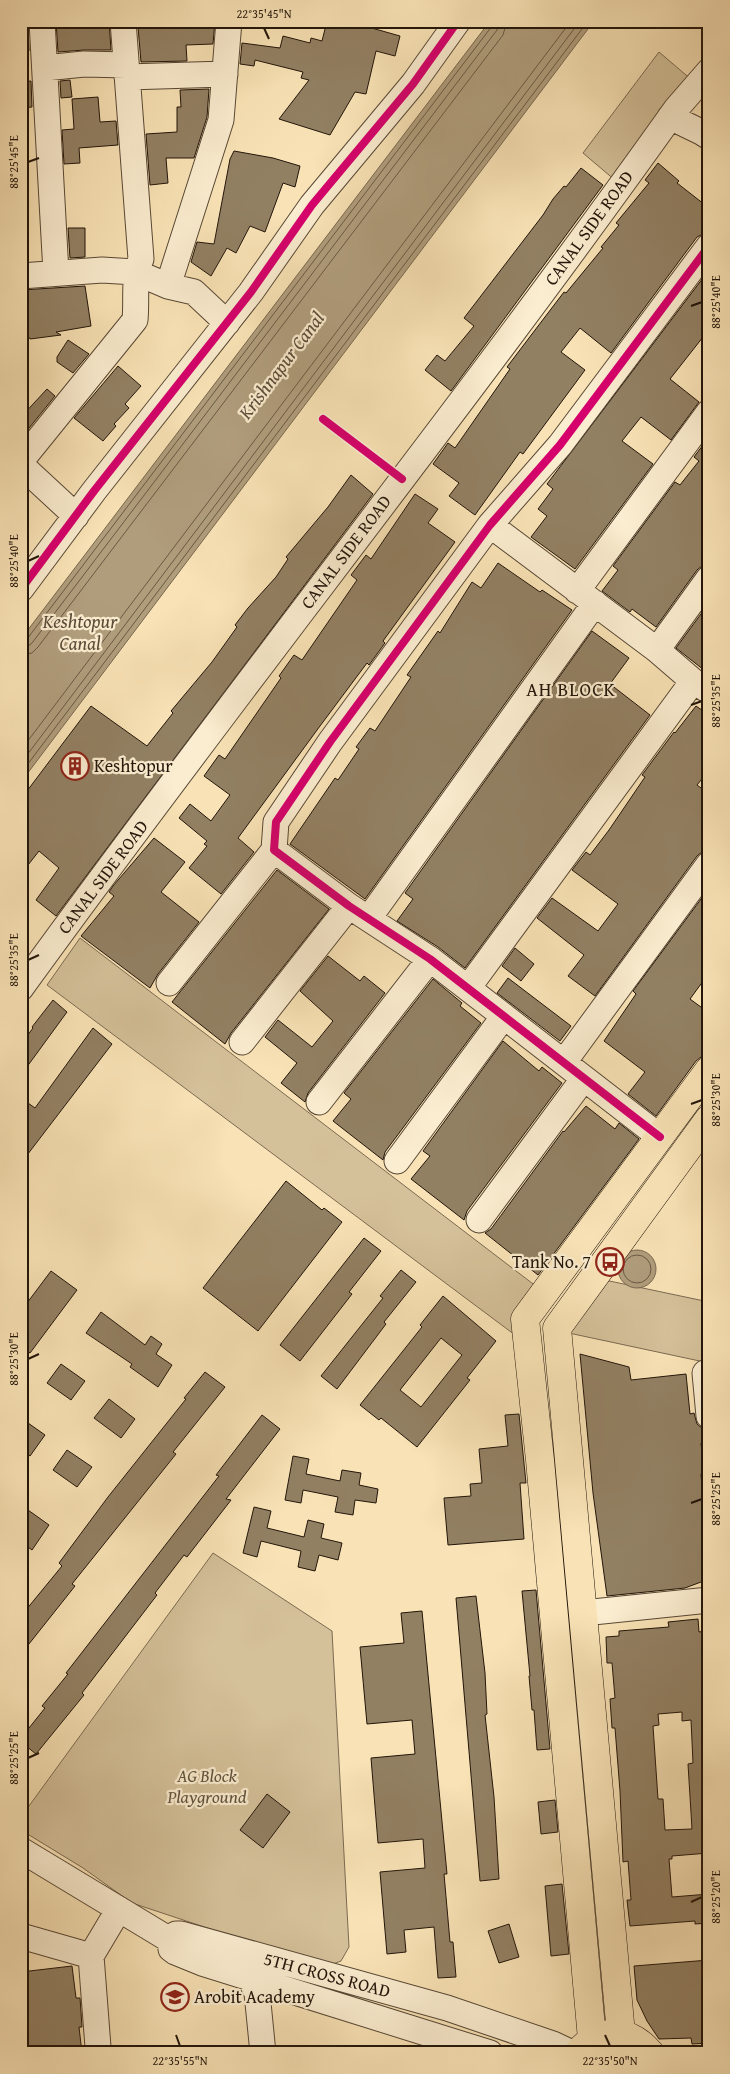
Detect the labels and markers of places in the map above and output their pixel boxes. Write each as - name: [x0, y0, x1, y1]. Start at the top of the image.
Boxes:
- building icon: Keshtopur: [60, 751, 90, 781]
- place label: Keshtopur: [94, 752, 173, 779]
- bus stop icon: Tank No. 7: [595, 1247, 625, 1277]
- place label: Tank No. 7: [512, 1248, 591, 1275]
- school or university icon: Arobit Academy: [160, 1982, 190, 2012]
- place label: Arobit Academy: [194, 1983, 315, 2010]

